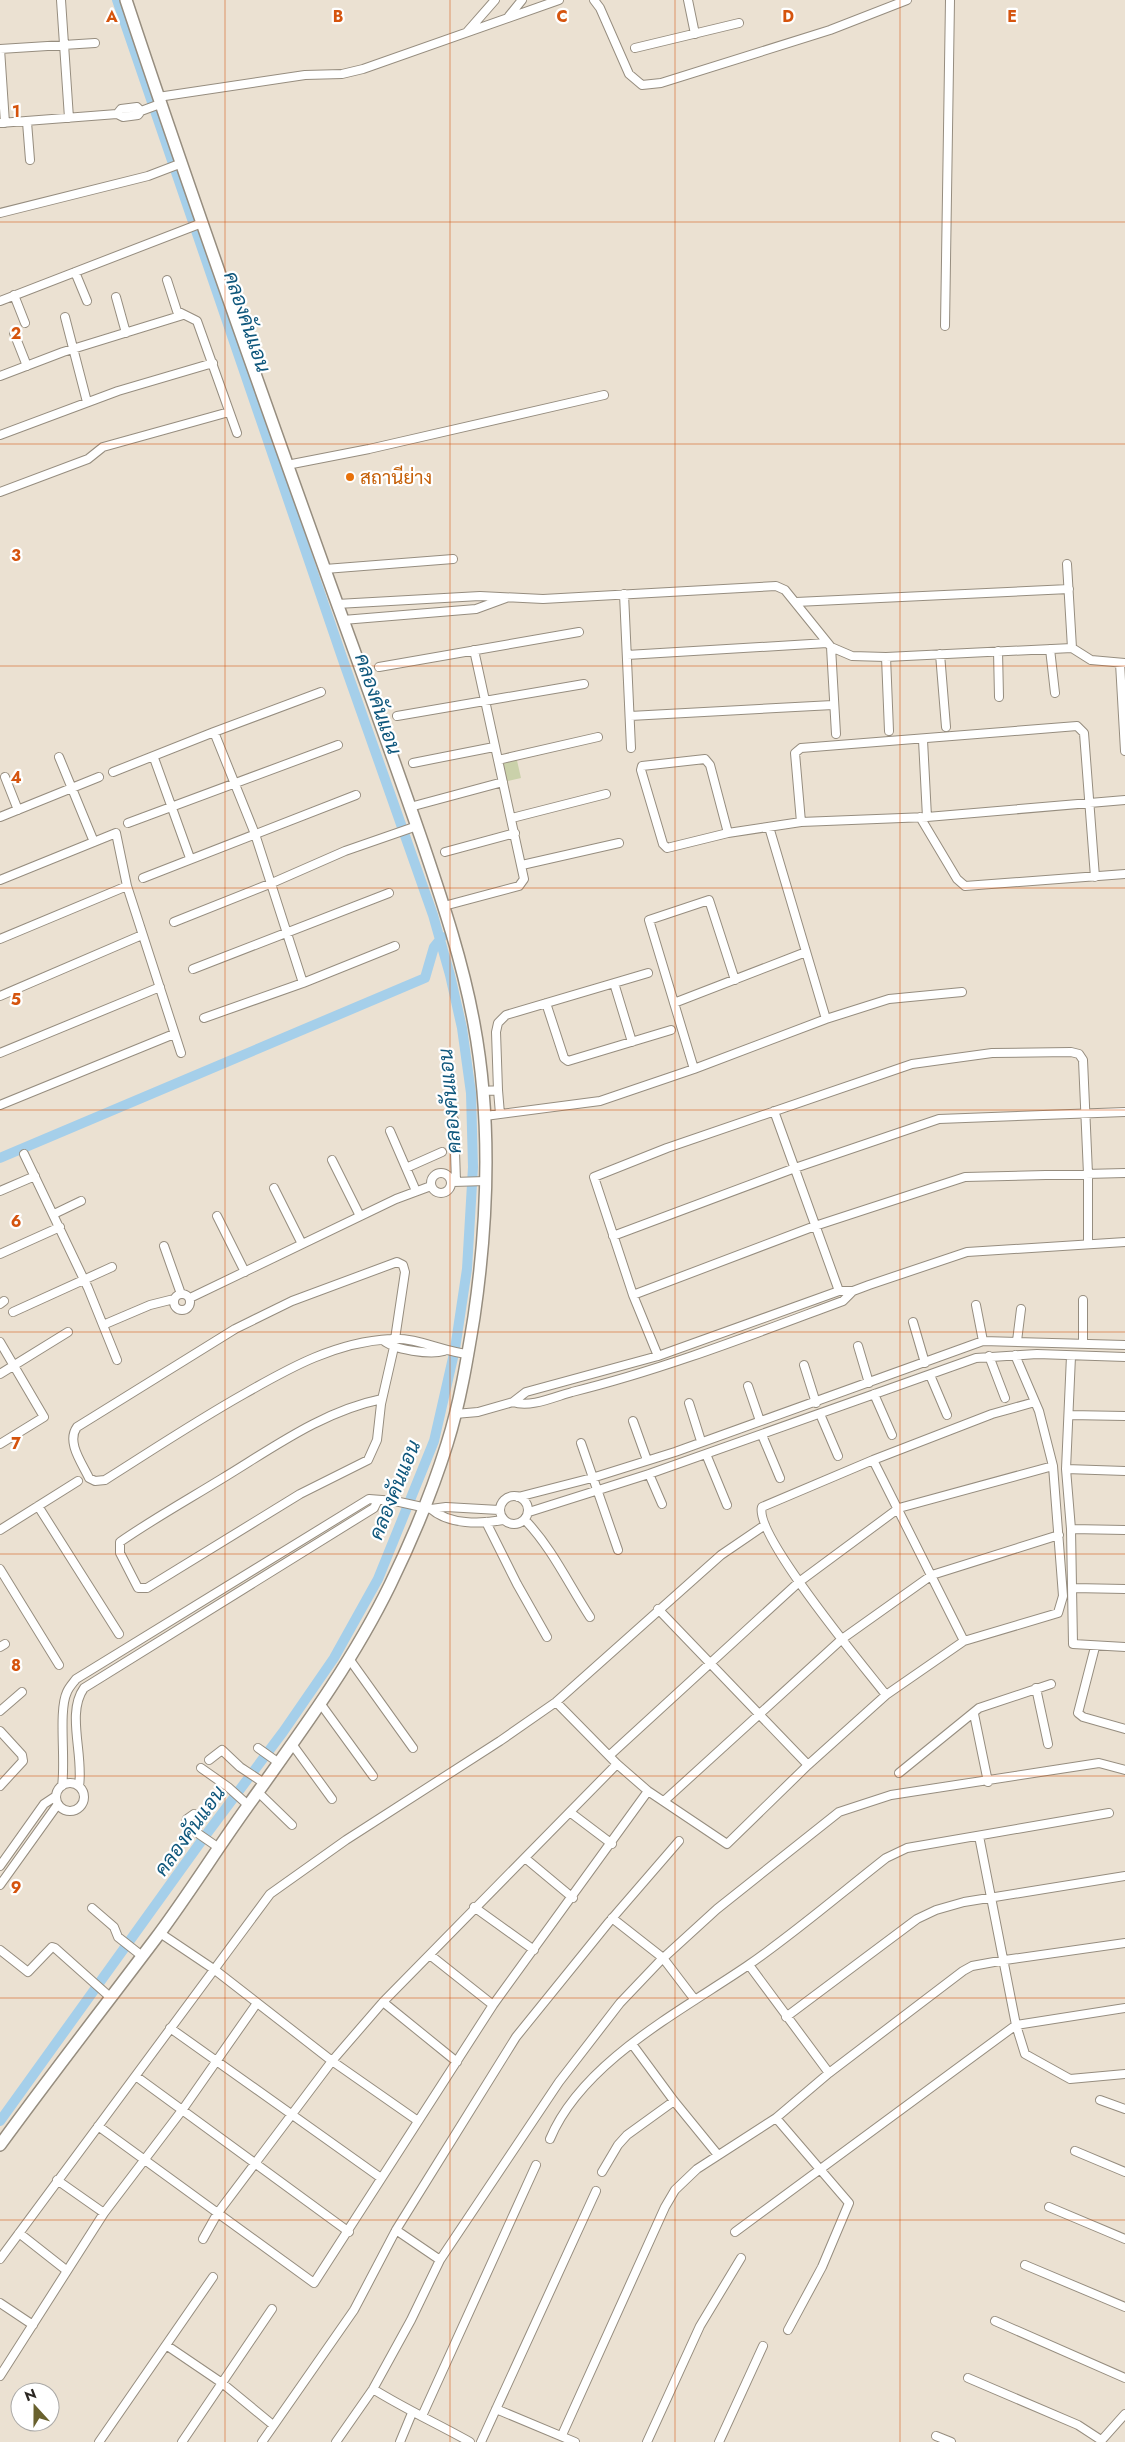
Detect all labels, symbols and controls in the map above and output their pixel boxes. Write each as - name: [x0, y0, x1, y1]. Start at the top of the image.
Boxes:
- text: A: [105, 5, 118, 28]
- text: B: [333, 5, 343, 28]
- text: C: [556, 5, 568, 28]
- text: D: [782, 5, 794, 28]
- text: E: [1007, 5, 1017, 28]
- text: 1: [12, 100, 20, 123]
- water label: คลองคันแอน: [216, 267, 278, 377]
- text: 2: [11, 322, 21, 345]
- place label: สถานีย่าง: [360, 464, 432, 491]
- marker: สถานีย่าง: [344, 471, 356, 483]
- text: 3: [11, 544, 21, 567]
- water label: คลองคันแอน: [347, 649, 409, 759]
- text: 4: [10, 766, 22, 789]
- text: 5: [11, 988, 21, 1011]
- water label: คลองคันแอน: [431, 1047, 469, 1155]
- text: 6: [11, 1210, 21, 1233]
- text: 7: [11, 1432, 21, 1455]
- water label: คลองคันแอน: [362, 1435, 428, 1544]
- text: 8: [11, 1654, 21, 1677]
- water label: คลองคันแอน: [147, 1780, 233, 1882]
- text: 9: [11, 1876, 21, 1899]
- north arrow: [10, 2382, 60, 2432]
- text: N: [22, 2384, 39, 2406]

